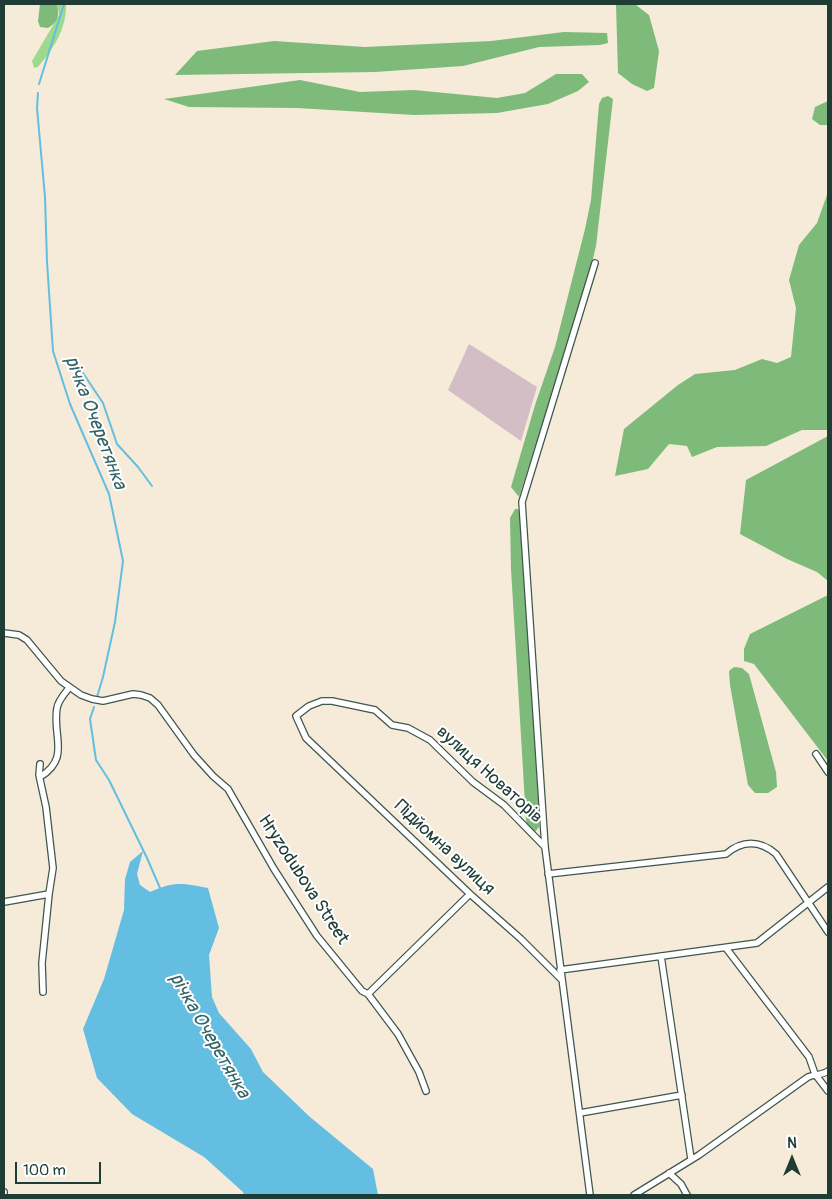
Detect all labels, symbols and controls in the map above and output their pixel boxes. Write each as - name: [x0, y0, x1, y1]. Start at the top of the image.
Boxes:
- water label: річка Очеретянка: [59, 353, 131, 493]
- street label: вулиця Новаторів: [432, 722, 546, 828]
- street label: Підйомна вулиця: [389, 796, 499, 900]
- street label: Hryzodubova Street: [253, 811, 353, 949]
- water label: річка Очеретянка: [164, 969, 254, 1103]
- north arrow: [767, 1134, 817, 1184]
- text: N: [787, 1135, 797, 1152]
- scale bar: [18, 1152, 104, 1184]
- text: 100 m: [23, 1161, 66, 1180]

